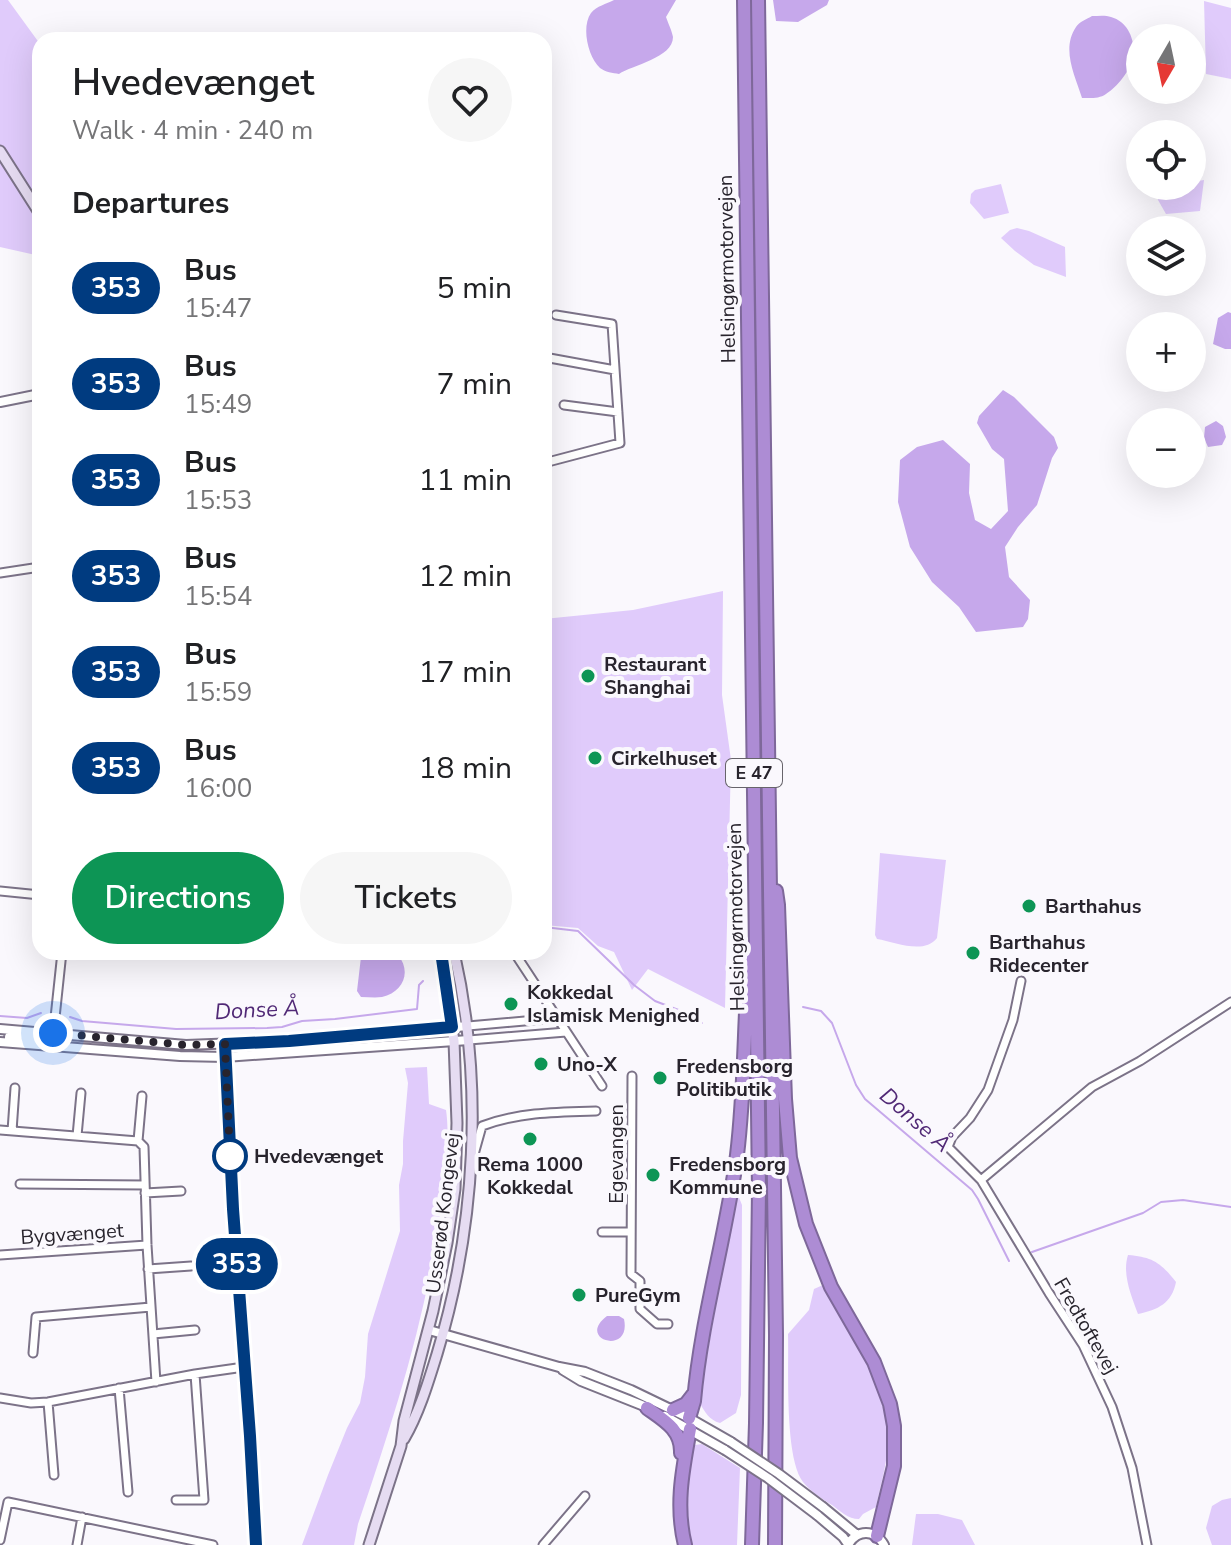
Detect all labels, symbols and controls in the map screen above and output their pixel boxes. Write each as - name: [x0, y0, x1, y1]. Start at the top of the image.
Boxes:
- north arrow: [1126, 24, 1206, 104]
- map controls: [1126, 24, 1206, 488]
- text: Hvedevænget: [72, 57, 314, 108]
- button: heart: [428, 58, 512, 142]
- text: Walk · 4 min · 240 m: [72, 113, 313, 148]
- button: locate: [1126, 120, 1206, 200]
- street label: Helsingørmotorvejen: [712, 174, 742, 364]
- text: Departures: [72, 183, 229, 224]
- button: layers: [1126, 216, 1206, 296]
- text: Bus: [184, 250, 237, 291]
- text: 5 min: [437, 268, 512, 309]
- text: 353: [91, 269, 141, 307]
- text: 15:47: [184, 291, 252, 326]
- button: +: [1126, 312, 1206, 392]
- text: Bus: [184, 346, 237, 387]
- text: 7 min: [437, 364, 512, 405]
- text: 353: [91, 365, 141, 403]
- text: 15:49: [184, 387, 252, 422]
- button: −: [1126, 408, 1206, 488]
- text: Bus: [184, 442, 237, 483]
- text: 11 min: [419, 460, 512, 501]
- text: 353: [91, 461, 141, 499]
- text: 15:53: [184, 483, 252, 518]
- text: Bus: [184, 538, 237, 579]
- text: 12 min: [419, 556, 512, 597]
- text: 353: [91, 557, 141, 595]
- text: 15:54: [184, 579, 252, 614]
- text: Bus: [184, 634, 237, 675]
- place label: Restaurant Shanghai: [604, 651, 707, 701]
- text: 17 min: [419, 652, 512, 693]
- text: 353: [91, 653, 141, 691]
- marker: Restaurant Shanghai: [579, 667, 597, 685]
- text: 15:59: [184, 675, 252, 710]
- text: Bus: [184, 730, 237, 771]
- place label: Cirkelhuset: [611, 745, 717, 772]
- text: 18 min: [419, 748, 512, 789]
- text: 353: [91, 749, 141, 787]
- marker: Cirkelhuset: [586, 749, 604, 767]
- road number: E 47: [726, 759, 782, 787]
- text: 16:00: [184, 771, 252, 806]
- street label: Helsingørmotorvejen: [721, 822, 751, 1012]
- button: Directions: [72, 852, 284, 944]
- button: Tickets: [300, 852, 512, 944]
- place label: Barthahus: [1045, 893, 1142, 920]
- marker: Barthahus: [1020, 897, 1038, 915]
- place label: Barthahus Ridecenter: [989, 929, 1089, 979]
- marker: Barthahus Ridecenter: [964, 944, 982, 962]
- place label: Kokkedal Islamisk Menighed: [527, 979, 700, 1029]
- water label: Donse Å: [214, 993, 300, 1027]
- marker: Kokkedal Islamisk Menighed: [502, 995, 520, 1013]
- your location: [33, 1013, 73, 1053]
- place label: Uno-X: [557, 1051, 617, 1078]
- place label: Fredensborg Politibutik: [676, 1053, 793, 1103]
- marker: Uno-X: [532, 1055, 550, 1073]
- marker: Fredensborg Politibutik: [651, 1069, 669, 1087]
- water label: Donse Å: [873, 1081, 957, 1159]
- street label: Egevangen: [603, 1104, 630, 1204]
- marker: Rema 1000 Kokkedal: [521, 1130, 539, 1148]
- street label: Usserød Kongevej: [420, 1131, 466, 1295]
- marker: Hvedevænget: [213, 1139, 247, 1173]
- place label: Hvedevænget: [254, 1143, 384, 1170]
- place label: Rema 1000 Kokkedal: [477, 1151, 583, 1201]
- place label: Fredensborg Kommune: [669, 1151, 786, 1201]
- marker: Fredensborg Kommune: [644, 1166, 662, 1184]
- street label: Bygvænget: [19, 1217, 126, 1251]
- line badge: 353: [191, 1238, 283, 1290]
- text: 353: [212, 1245, 262, 1283]
- street label: Fredtoftevej: [1048, 1273, 1124, 1379]
- place label: PureGym: [595, 1282, 681, 1309]
- marker: PureGym: [570, 1286, 588, 1304]

